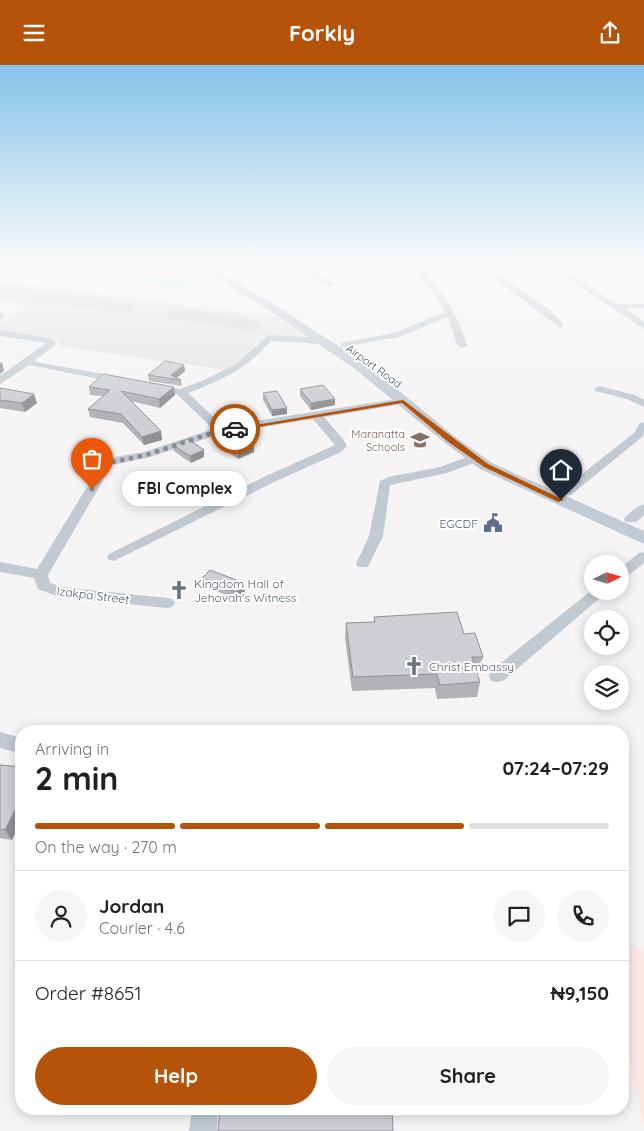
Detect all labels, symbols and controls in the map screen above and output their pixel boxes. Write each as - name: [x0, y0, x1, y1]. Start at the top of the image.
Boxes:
- icon: menu: [20, 19, 48, 47]
- text: Forkly: [289, 19, 355, 47]
- icon: share: [596, 19, 624, 47]
- street label: Airport Road: [343, 341, 405, 391]
- courier: [210, 404, 260, 454]
- icon: car: [221, 415, 249, 443]
- place label: Maranatta Schools: [351, 427, 405, 454]
- school or university icon: Maranatta Schools: [409, 429, 431, 451]
- pin: [71, 438, 113, 489]
- icon: bag: [78, 445, 106, 473]
- pin: [540, 449, 582, 500]
- icon: home: [547, 456, 575, 484]
- callout: FBI Complex: [122, 471, 247, 507]
- text: FBI Complex: [137, 478, 232, 498]
- public building icon: EGCDF: [482, 512, 504, 534]
- place label: EGCDF: [440, 516, 478, 531]
- north arrow: [584, 555, 629, 600]
- map controls: [584, 555, 629, 710]
- place label: Kingdom Hall of Jehovah's Witness: [194, 576, 297, 605]
- church icon: Kingdom Hall of Jehovah's Witness: [168, 579, 190, 601]
- street label: Izakpa Street: [56, 583, 130, 607]
- button: locate: [584, 610, 629, 655]
- church icon: Christ Embassy: [403, 655, 425, 677]
- place label: Christ Embassy: [429, 659, 514, 674]
- button: layers: [584, 665, 629, 710]
- text: Arriving in: [35, 739, 109, 759]
- text: 07:24–07:29: [503, 756, 609, 780]
- text: 2 min: [35, 758, 118, 798]
- text: On the way · 270 m: [35, 837, 177, 857]
- button: person: [35, 890, 87, 942]
- button: chat: [493, 890, 545, 942]
- button: phone: [557, 890, 609, 942]
- text: Jordan: [99, 894, 164, 918]
- text: Courier · 4.6: [99, 918, 185, 938]
- text: Order #8651: [35, 981, 142, 1005]
- text: ₦9,150: [551, 981, 609, 1005]
- button: Help: [35, 1047, 317, 1105]
- button: Share: [327, 1047, 609, 1105]

